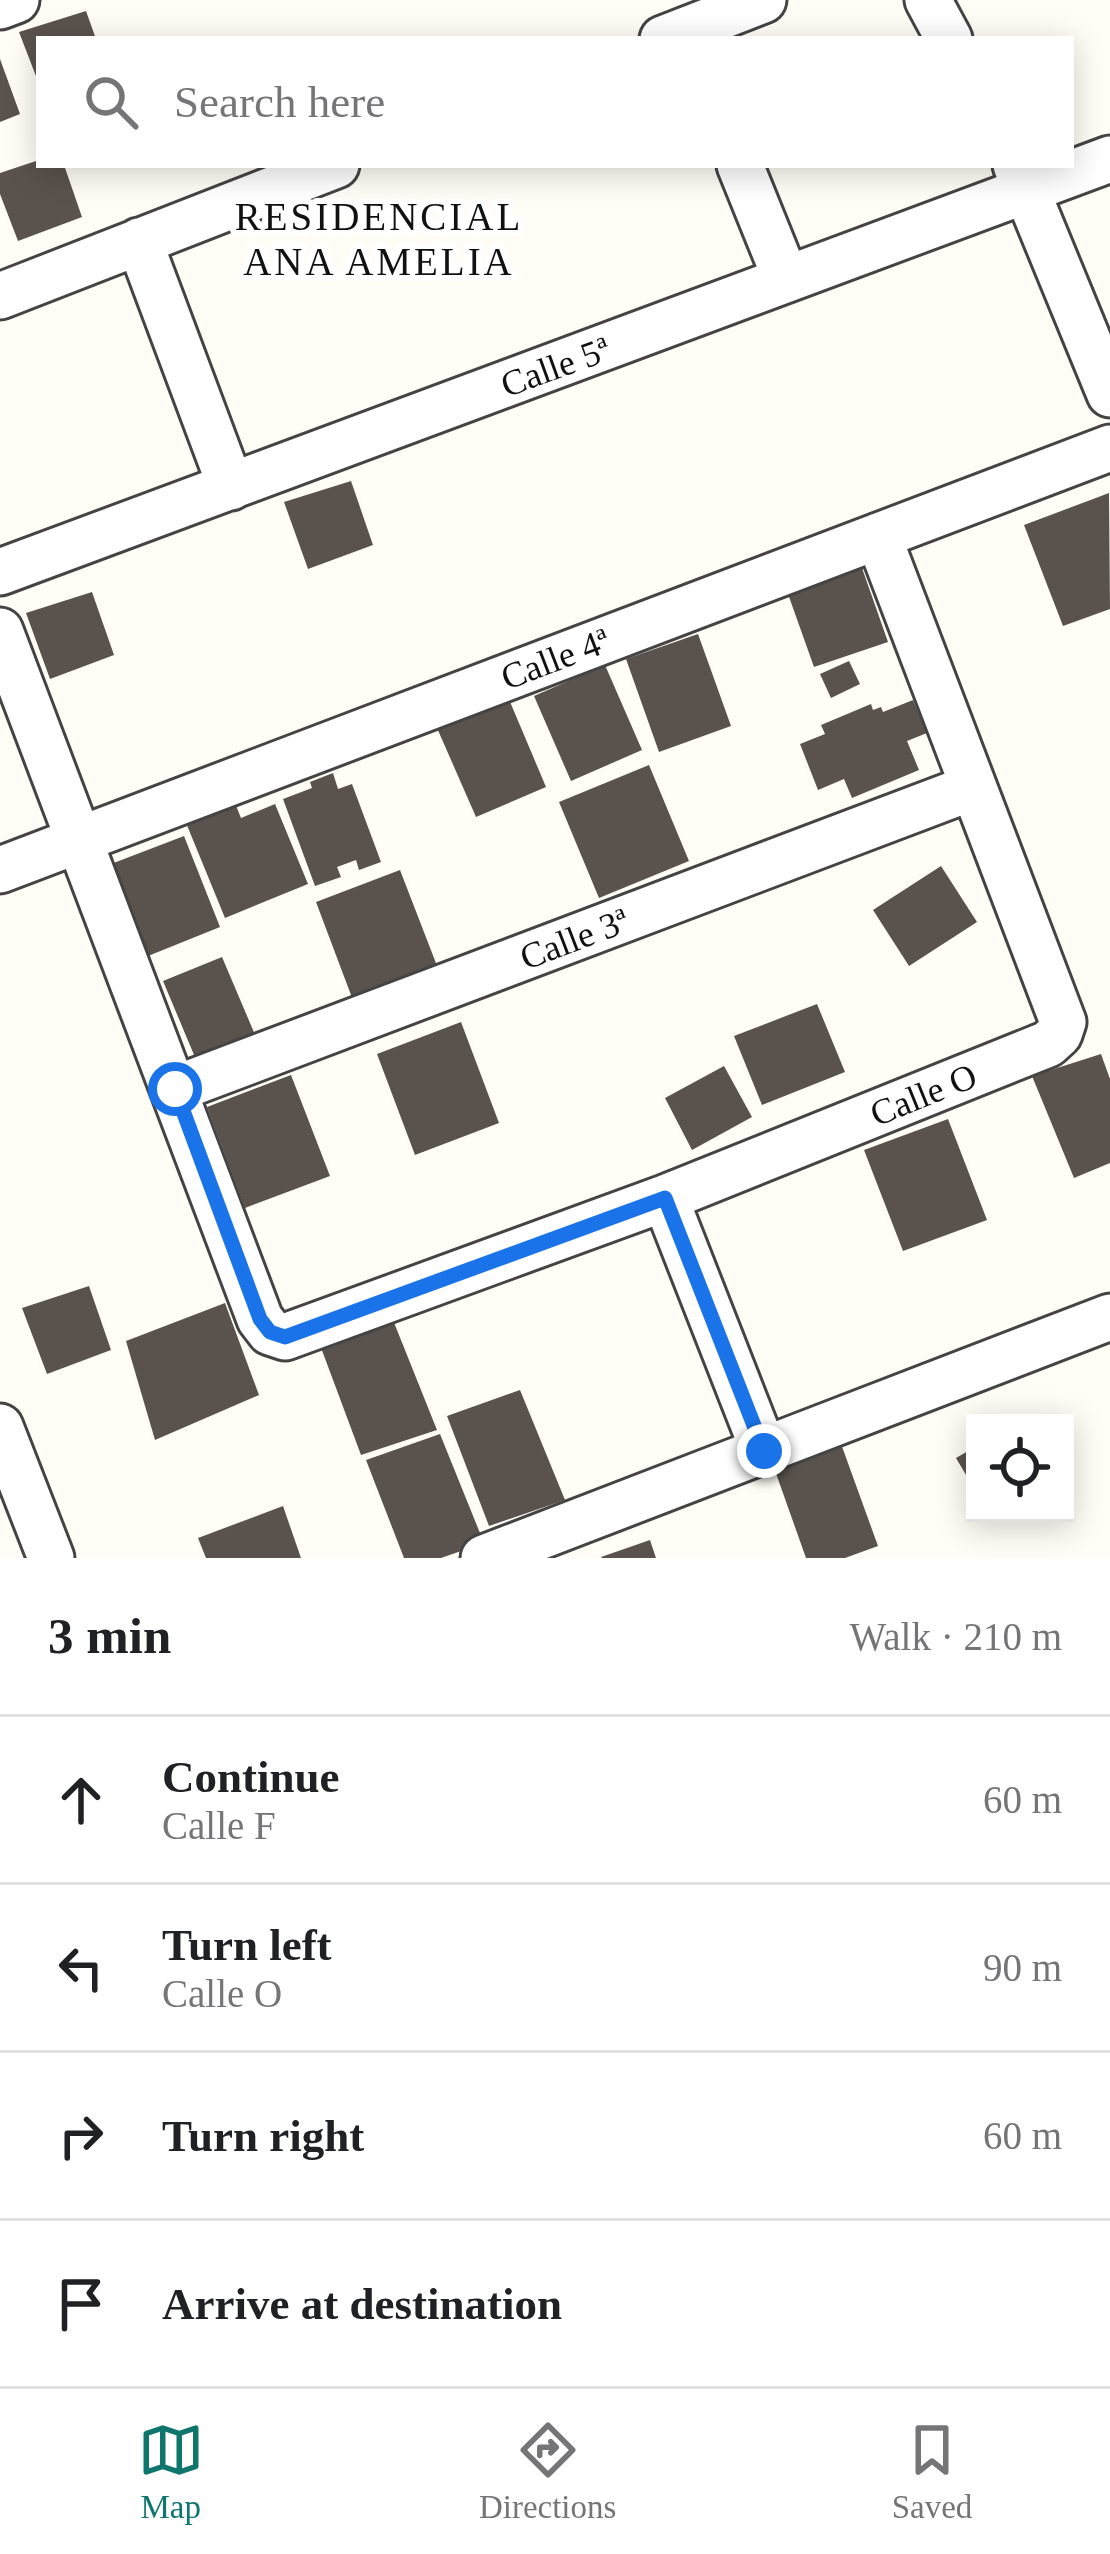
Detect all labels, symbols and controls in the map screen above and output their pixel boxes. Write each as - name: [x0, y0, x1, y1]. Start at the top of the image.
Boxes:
- search box: [36, 36, 1074, 168]
- icon: search: [78, 69, 144, 135]
- text: Search here: [174, 77, 385, 127]
- district label: RESIDENCIAL ANA AMELIA: [235, 195, 523, 283]
- street label: Calle 5ª: [495, 329, 615, 405]
- street label: Calle 4ª: [495, 620, 615, 698]
- street label: Calle 3ª: [514, 900, 634, 978]
- street label: Calle O: [864, 1056, 982, 1134]
- route start: [148, 1062, 202, 1116]
- map controls: [966, 1414, 1074, 1522]
- button: locate: [966, 1414, 1074, 1522]
- route end: [737, 1424, 791, 1478]
- text: 3 min: [48, 1608, 171, 1664]
- text: Walk · 210 m: [850, 1615, 1062, 1658]
- text: Continue: [162, 1752, 340, 1802]
- icon: ahead: [48, 1767, 114, 1833]
- text: 60 m: [983, 1778, 1062, 1821]
- text: Calle F: [162, 1804, 276, 1847]
- text: Turn left: [162, 1920, 332, 1970]
- icon: left: [48, 1935, 114, 2001]
- text: 90 m: [983, 1946, 1062, 1989]
- text: Calle O: [162, 1972, 282, 2015]
- icon: right: [48, 2103, 114, 2169]
- text: Turn right: [162, 2111, 364, 2161]
- text: 60 m: [983, 2114, 1062, 2157]
- icon: arrive: [48, 2271, 114, 2337]
- text: Arrive at destination: [162, 2279, 562, 2329]
- tab: Map: [138, 2417, 204, 2526]
- tab: Directions: [479, 2417, 616, 2526]
- tab: Saved: [892, 2417, 972, 2526]

